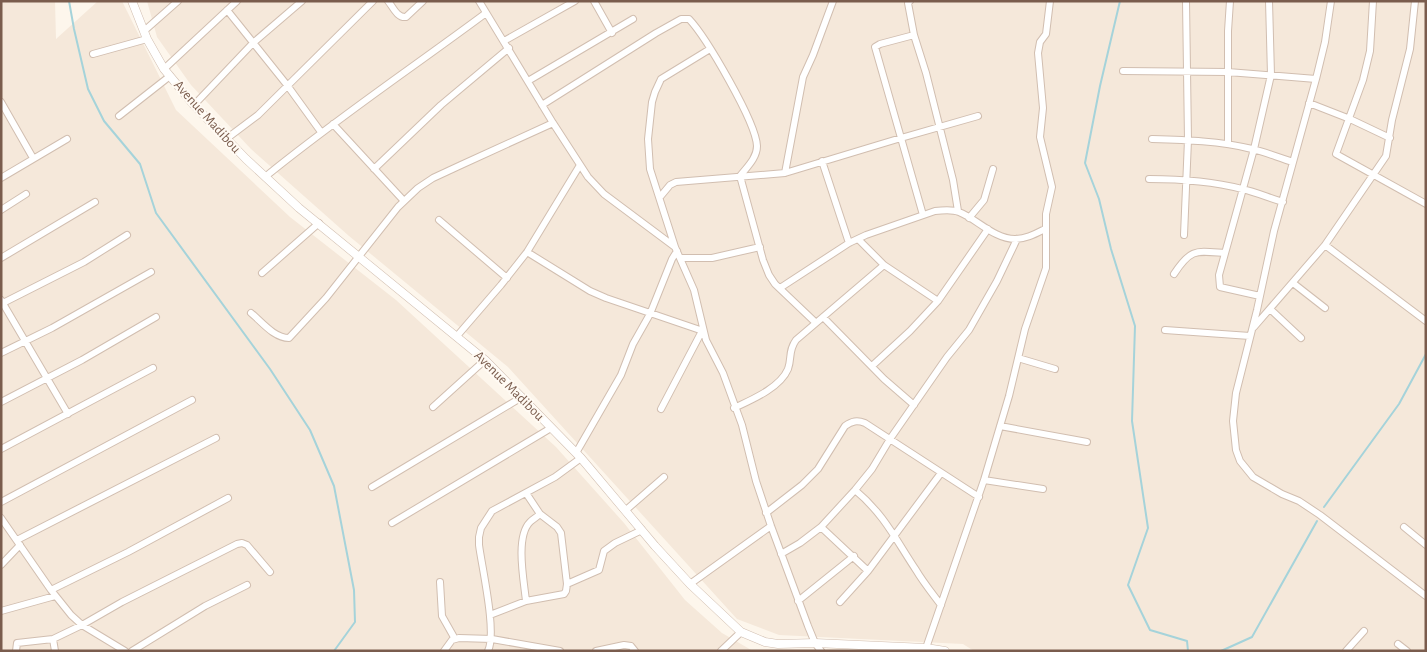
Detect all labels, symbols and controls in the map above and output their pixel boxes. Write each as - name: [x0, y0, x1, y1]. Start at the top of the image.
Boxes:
- street label: Avenue Madibou: [171, 78, 243, 156]
- street label: Avenue Madibou: [471, 348, 547, 424]

